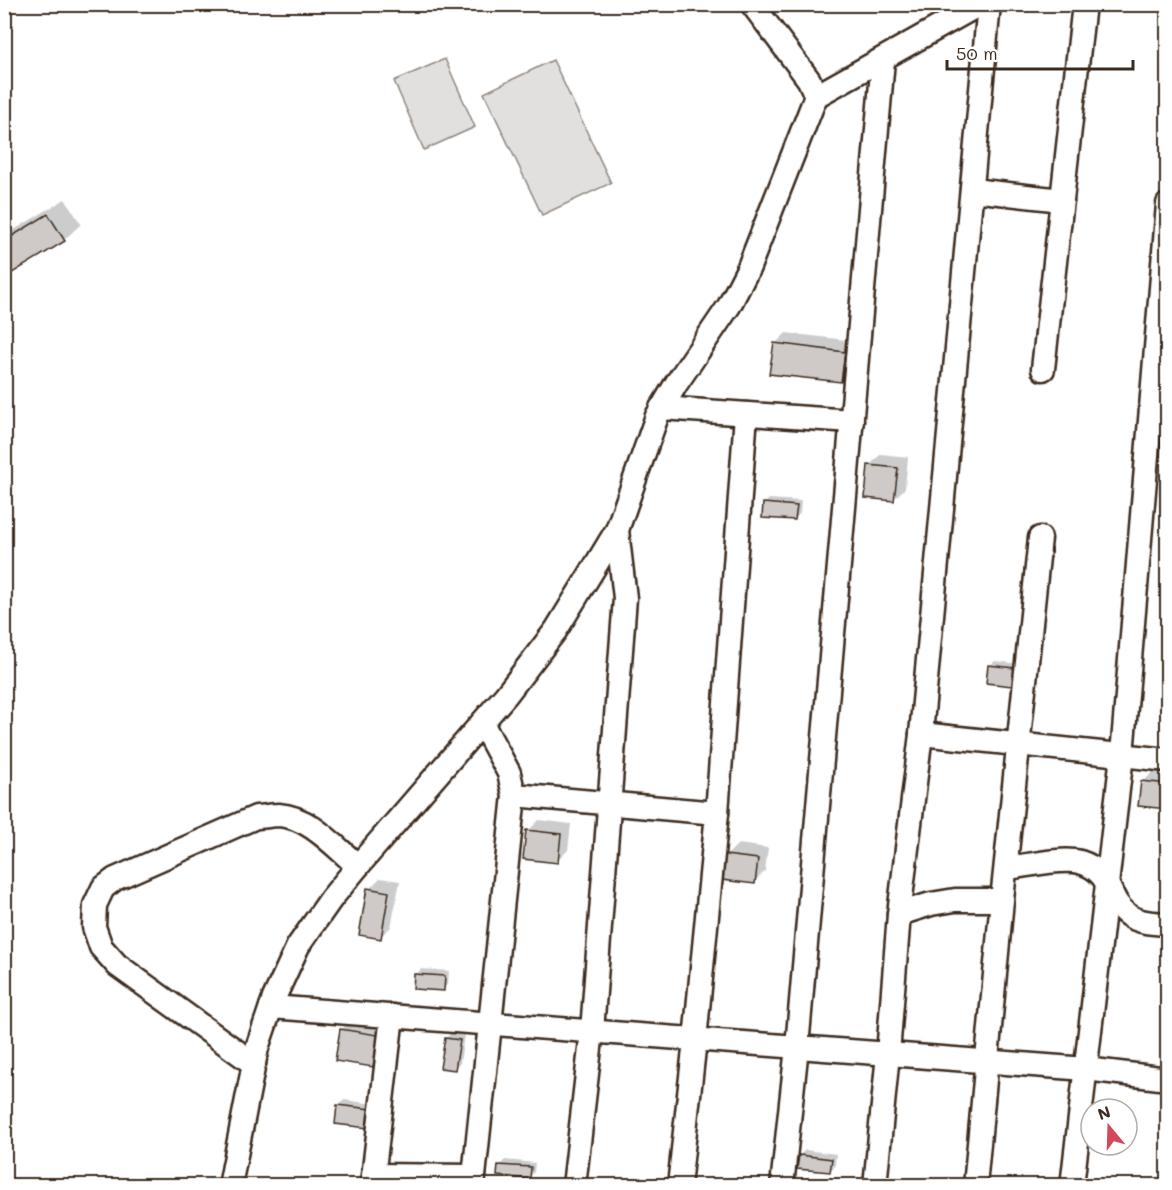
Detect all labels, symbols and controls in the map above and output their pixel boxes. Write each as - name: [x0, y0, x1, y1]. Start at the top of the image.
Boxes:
- scale bar: [947, 33, 1133, 71]
- text: 50 m: [956, 41, 998, 65]
- north arrow: [1079, 1097, 1139, 1157]
- text: N: [1095, 1100, 1113, 1124]

